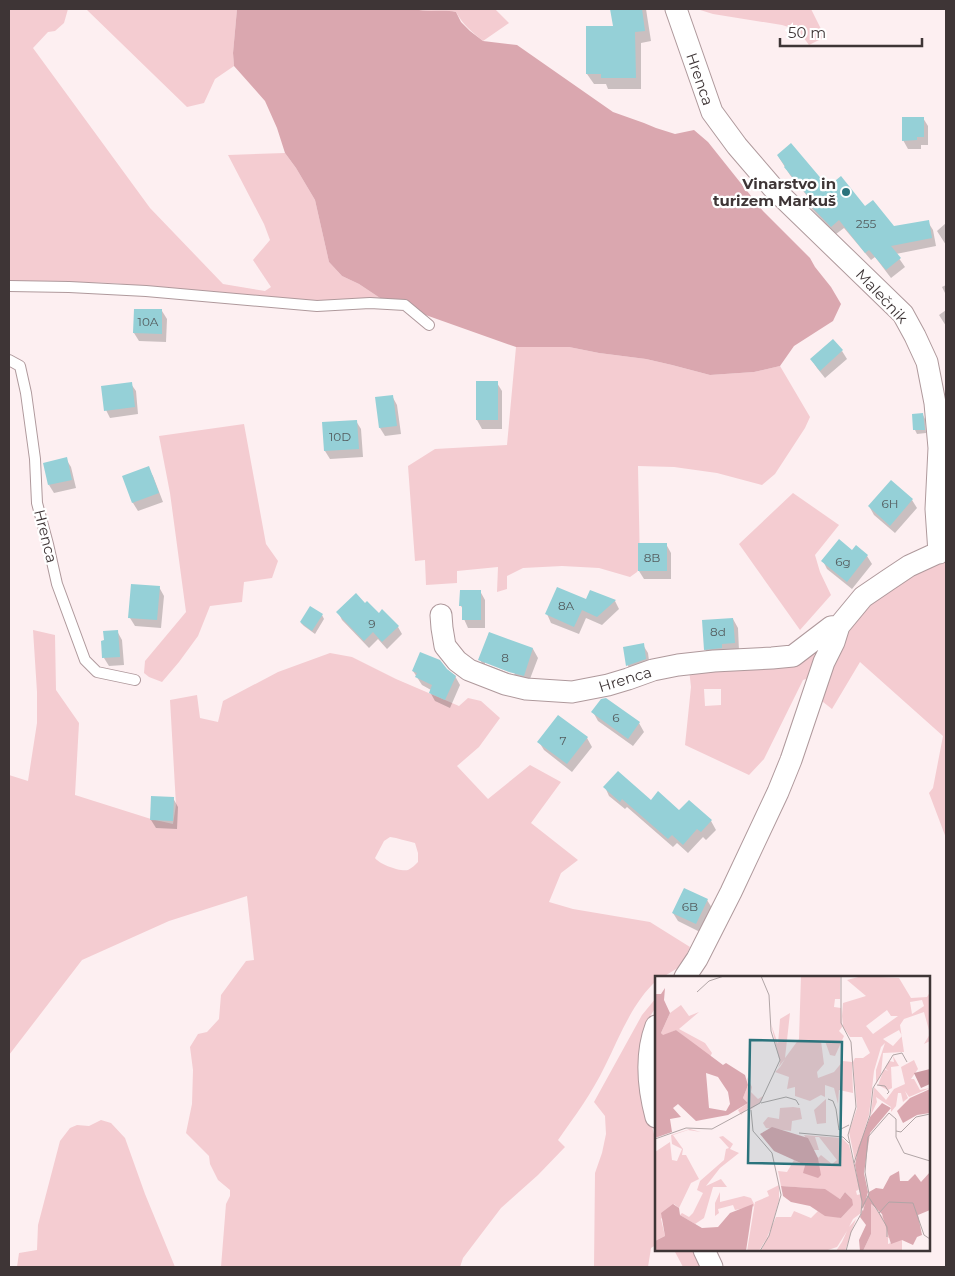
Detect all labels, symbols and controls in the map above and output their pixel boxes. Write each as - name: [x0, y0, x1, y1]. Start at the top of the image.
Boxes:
- scale bar: [780, 15, 922, 47]
- text: 50 m: [788, 23, 826, 42]
- street label: Hrenca: [682, 50, 718, 108]
- place label: Vinarstvo in turizem Markuš: [713, 174, 836, 210]
- marker: Vinarstvo in turizem Markuš: [840, 186, 852, 198]
- house number: 255: [856, 216, 876, 231]
- street label: Malečnik: [852, 265, 912, 327]
- house number: 10A: [138, 314, 159, 329]
- house number: 10D: [329, 429, 351, 444]
- house number: 6H: [881, 496, 899, 511]
- street label: Hrenca: [30, 507, 62, 565]
- house number: 8B: [644, 550, 660, 565]
- house number: 6g: [835, 554, 851, 569]
- house number: 8A: [558, 598, 574, 613]
- house number: 9: [368, 616, 376, 631]
- house number: 8d: [710, 624, 726, 639]
- house number: 8: [501, 650, 509, 665]
- street label: Hrenca: [596, 662, 654, 696]
- house number: 6: [612, 710, 620, 725]
- house number: 7: [559, 733, 567, 748]
- house number: 6B: [682, 899, 698, 914]
- inset map: [655, 976, 930, 1251]

